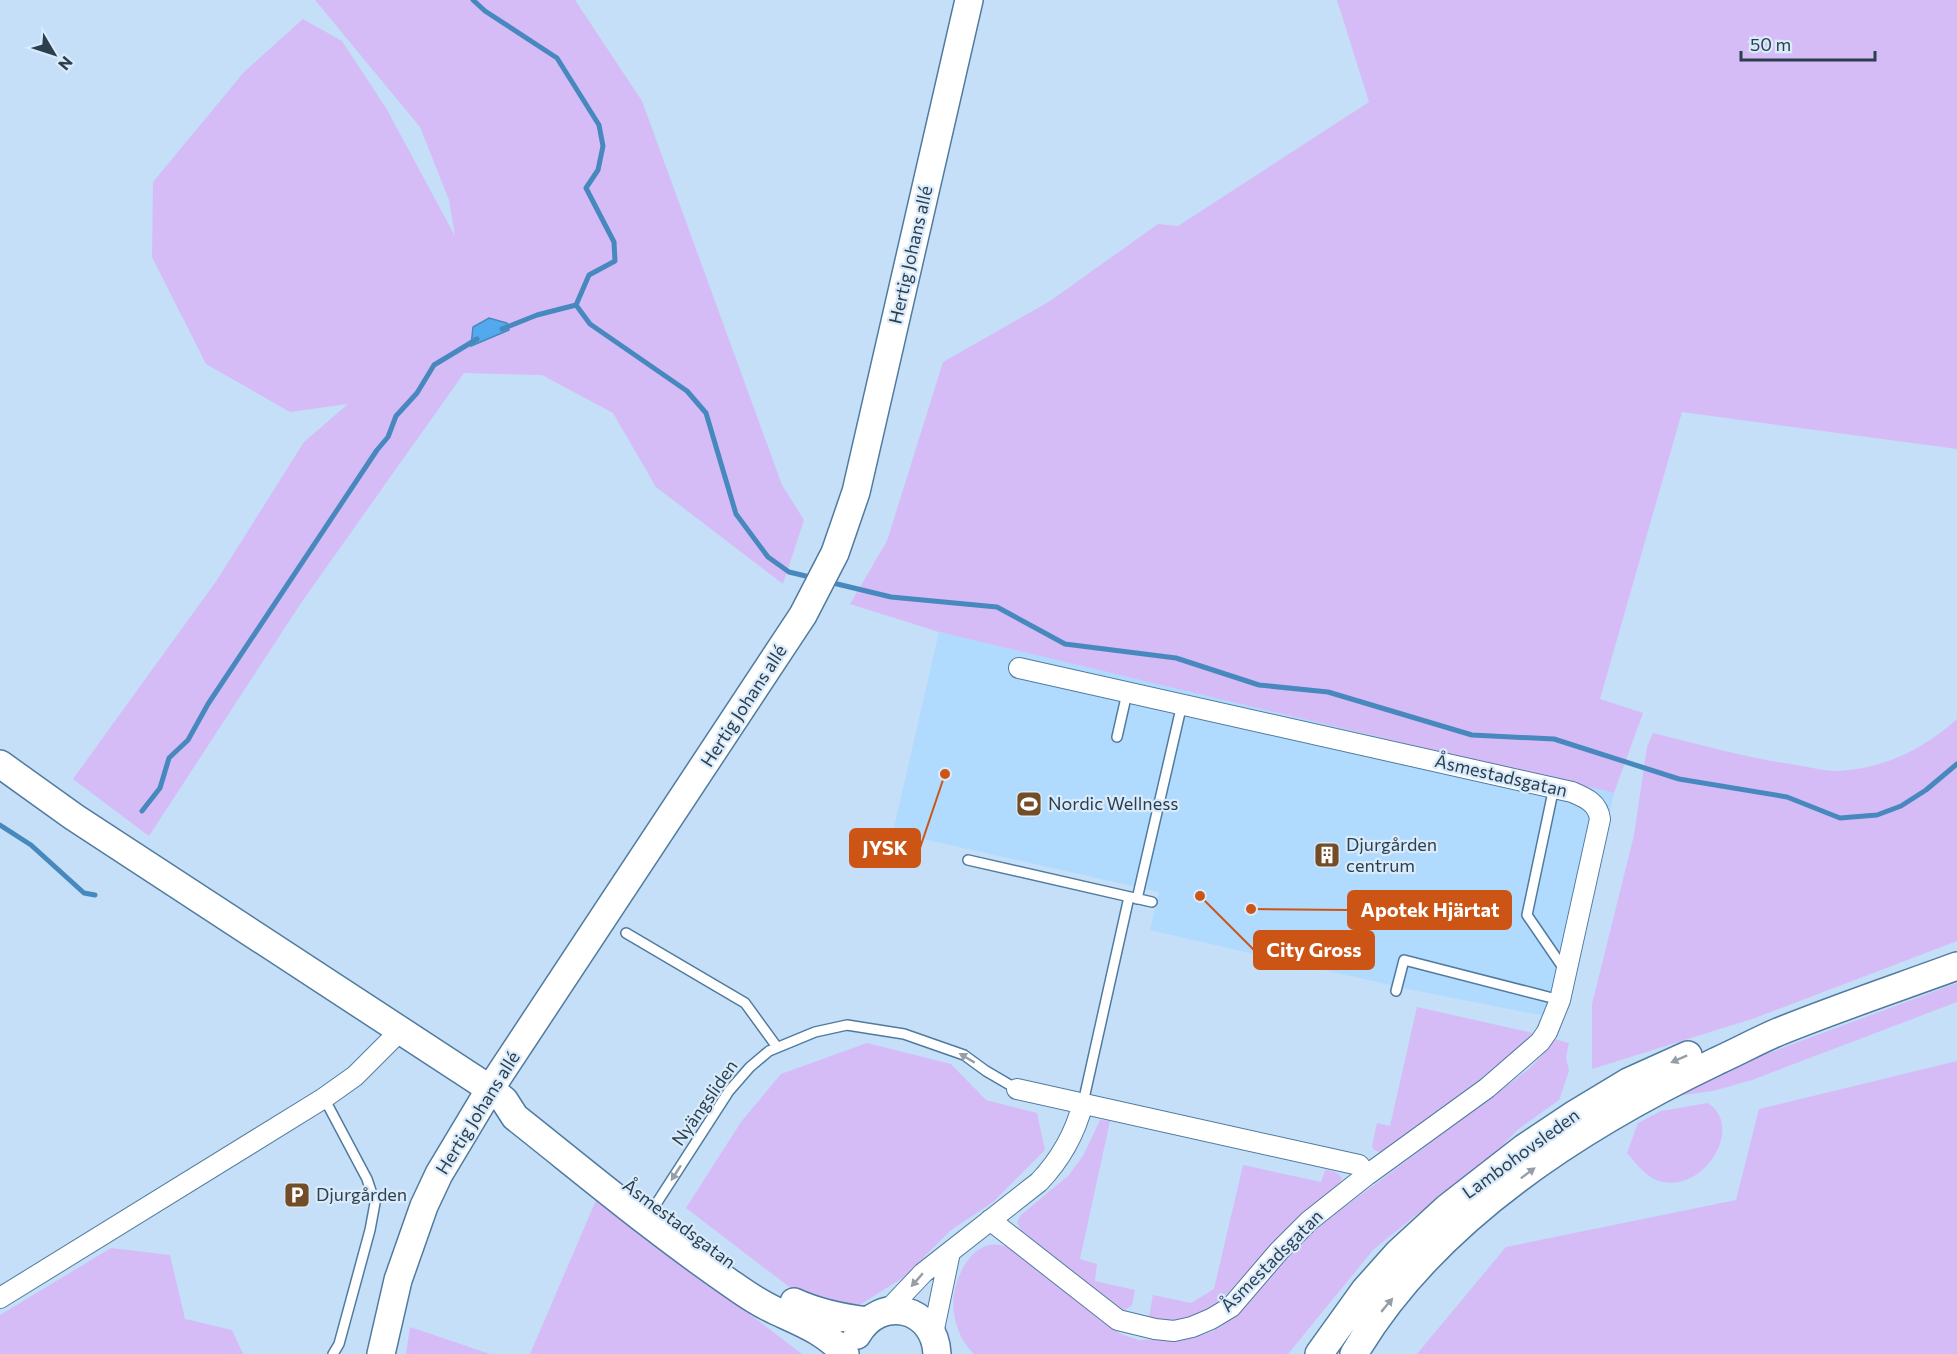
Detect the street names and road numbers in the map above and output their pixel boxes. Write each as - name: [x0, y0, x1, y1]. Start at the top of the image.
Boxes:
- street label: Hertig Johans allé: [883, 184, 937, 326]
- street label: Hertig Johans allé: [696, 640, 791, 771]
- street label: Åsmestadsgatan: [1433, 749, 1570, 801]
- street label: Hertig Johans allé: [430, 1047, 524, 1178]
- street label: Nyängsliden: [667, 1055, 742, 1150]
- street label: Lambohovsleden: [1458, 1103, 1583, 1203]
- street label: Åsmestadsgatan: [619, 1174, 740, 1273]
- street label: Åsmestadsgatan: [1216, 1205, 1327, 1316]

